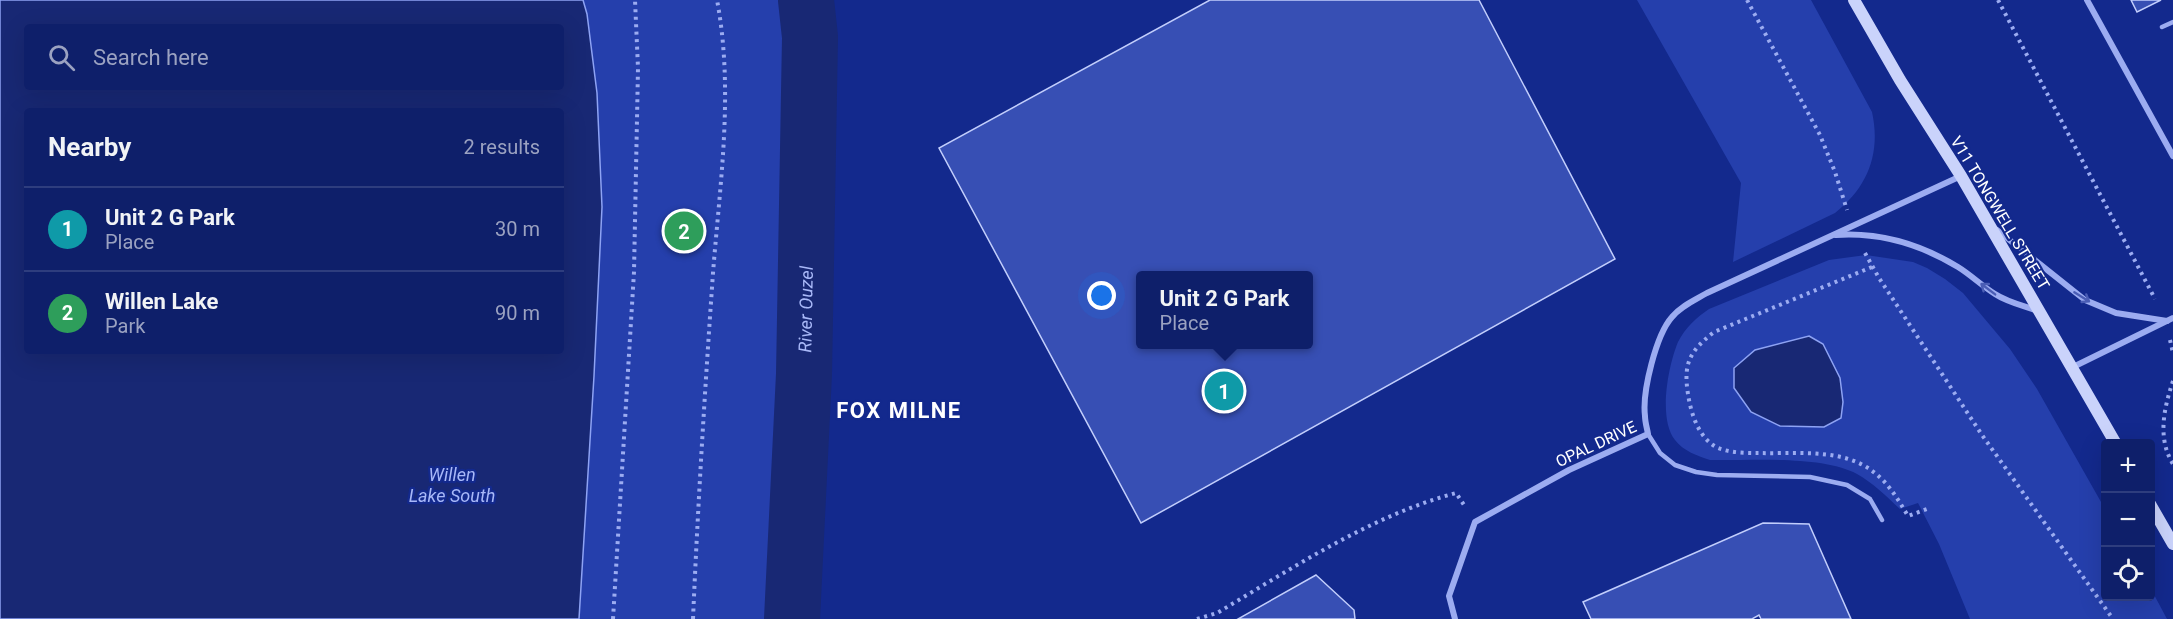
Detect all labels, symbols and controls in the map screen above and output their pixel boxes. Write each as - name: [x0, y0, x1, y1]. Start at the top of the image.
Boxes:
- search box: [24, 24, 564, 90]
- icon: search: [45, 41, 78, 74]
- text: Search here: [93, 45, 209, 70]
- text: Nearby: [48, 132, 131, 162]
- street label: V11 TONGWELL STREET: [1947, 133, 2054, 294]
- text: 2 results: [464, 135, 540, 159]
- text: Unit 2 G Park: [105, 205, 235, 230]
- pin: 2: [664, 208, 704, 254]
- text: 1: [62, 217, 73, 241]
- text: 30 m: [495, 217, 540, 241]
- text: Place: [105, 230, 154, 254]
- water label: River Ouzel: [794, 265, 816, 353]
- popup: [1136, 271, 1313, 349]
- your location: [1087, 281, 1116, 310]
- one-way arrow: [1980, 282, 1996, 295]
- text: Unit 2 G Park: [1160, 286, 1289, 311]
- text: Willen Lake: [105, 289, 219, 314]
- one-way arrow: [2073, 292, 2090, 304]
- text: 2: [62, 301, 73, 325]
- text: 90 m: [495, 301, 540, 325]
- text: Place: [1160, 311, 1209, 335]
- text: Park: [105, 314, 145, 338]
- pin: 1: [1204, 368, 1244, 414]
- district label: FOX MILNE: [836, 398, 962, 423]
- street label: OPAL DRIVE: [1553, 417, 1639, 471]
- map controls: [2101, 439, 2155, 601]
- button: +: [2101, 439, 2155, 493]
- water label: Willen Lake South: [409, 464, 495, 506]
- button: −: [2101, 493, 2155, 547]
- button: locate: [2101, 547, 2155, 601]

